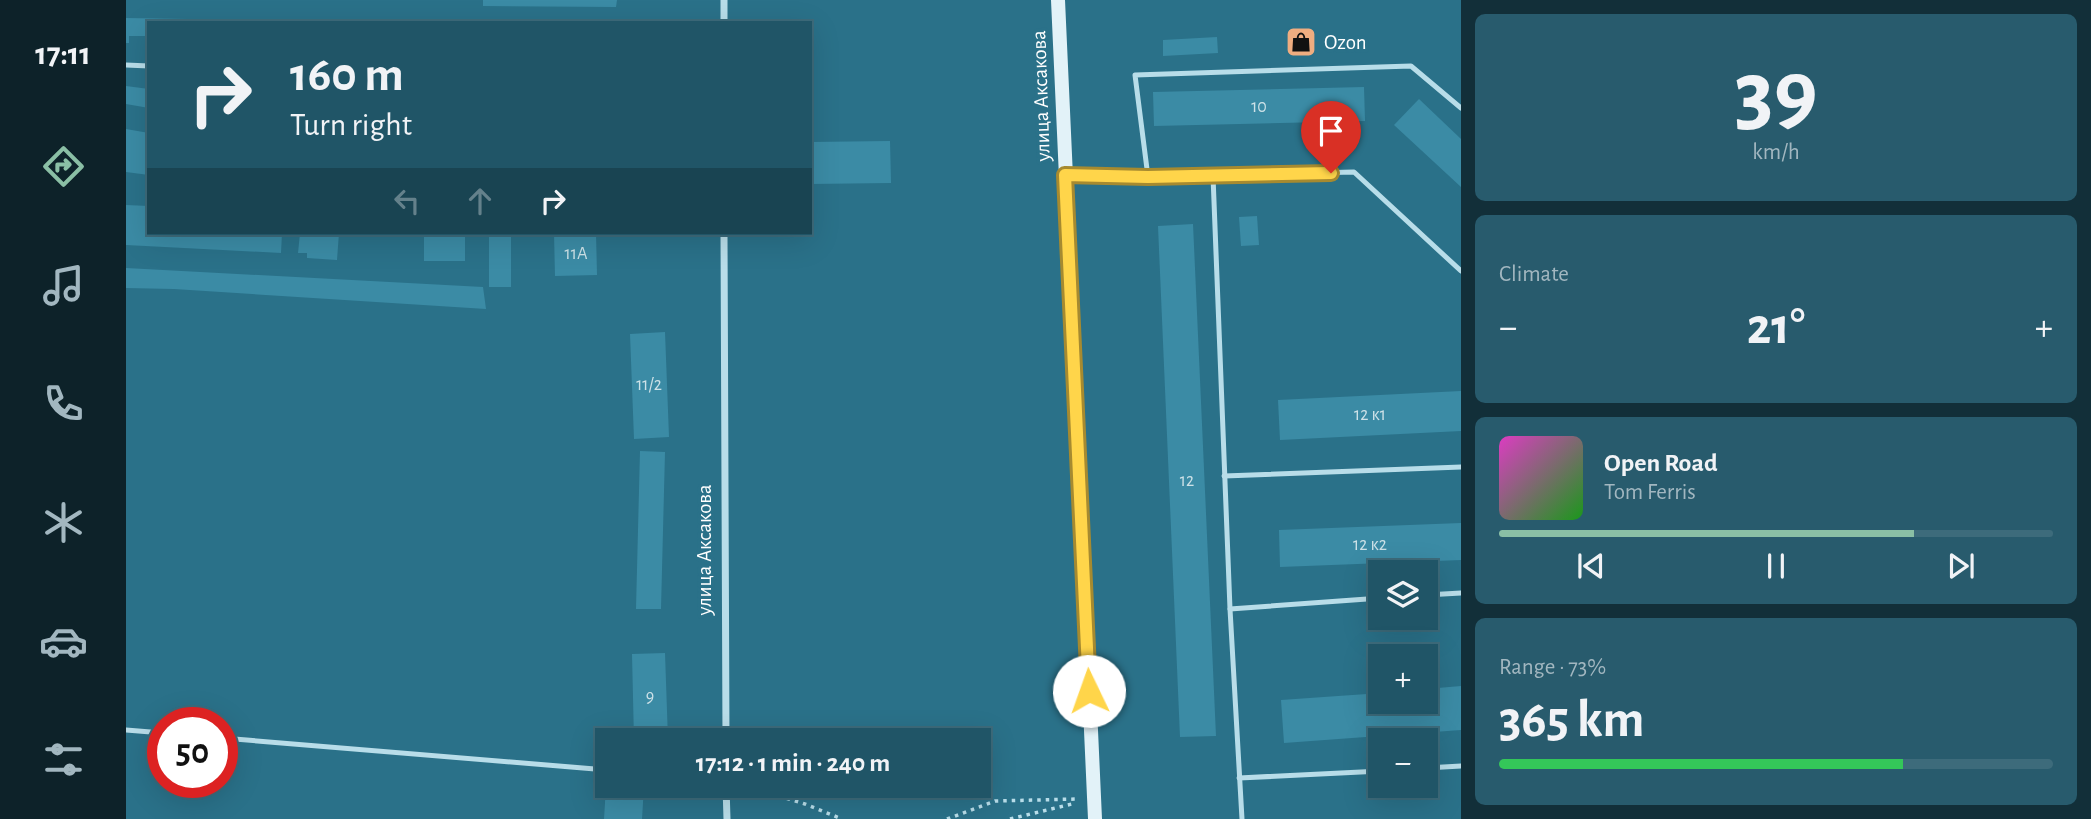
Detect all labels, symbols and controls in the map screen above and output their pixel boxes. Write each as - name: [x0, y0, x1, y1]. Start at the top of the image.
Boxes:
- shop icon: Ozon: [1284, 25, 1318, 59]
- street label: улица Аксакова: [1028, 30, 1054, 163]
- place label: Ozon: [1324, 32, 1367, 53]
- text: 17:11: [35, 38, 91, 70]
- text: 39: [1734, 48, 1818, 139]
- icon: right: [175, 49, 266, 140]
- text: 160 m: [290, 51, 404, 100]
- house number: 10: [1251, 98, 1267, 116]
- pin: [1301, 101, 1361, 173]
- text: Turn right: [290, 109, 412, 141]
- icon: arrive: [1312, 112, 1350, 150]
- text: km/h: [1752, 141, 1800, 164]
- icon: directions: [39, 142, 88, 191]
- icon: left: [388, 182, 426, 220]
- icon: ahead: [461, 182, 499, 220]
- icon: right: [534, 182, 572, 220]
- house number: 11А: [565, 245, 588, 263]
- icon: music: [39, 261, 88, 310]
- text: Climate: [1499, 263, 1569, 286]
- text: 21°: [1747, 301, 1805, 353]
- text: −: [1499, 309, 1517, 347]
- text: +: [2035, 309, 2053, 347]
- house number: 11/2: [636, 376, 662, 394]
- icon: phone: [39, 379, 88, 428]
- house number: 12 к1: [1354, 406, 1386, 424]
- text: Open Road: [1604, 450, 1718, 476]
- house number: 12: [1180, 472, 1194, 490]
- text: Tom Ferris: [1604, 481, 1696, 504]
- street label: улица Аксакова: [694, 484, 715, 617]
- icon: climate: [39, 498, 88, 547]
- house number: 12 к2: [1353, 536, 1387, 554]
- icon: previous: [1572, 547, 1610, 585]
- icon: pause: [1757, 547, 1795, 585]
- icon: next: [1942, 547, 1980, 585]
- map controls: [1368, 560, 1438, 798]
- button: layers: [1368, 560, 1438, 630]
- icon: car: [39, 617, 88, 666]
- button: +: [1368, 644, 1438, 714]
- position arrow: [1052, 654, 1126, 728]
- text: Range · 73%: [1499, 656, 1606, 679]
- house number: 9: [646, 688, 654, 706]
- text: 365 km: [1499, 694, 1645, 746]
- speed limit sign: 50: [147, 707, 238, 798]
- button: −: [1368, 728, 1438, 798]
- icon: filters: [39, 735, 88, 784]
- text: 17:12 · 1 min · 240 m: [696, 750, 890, 776]

